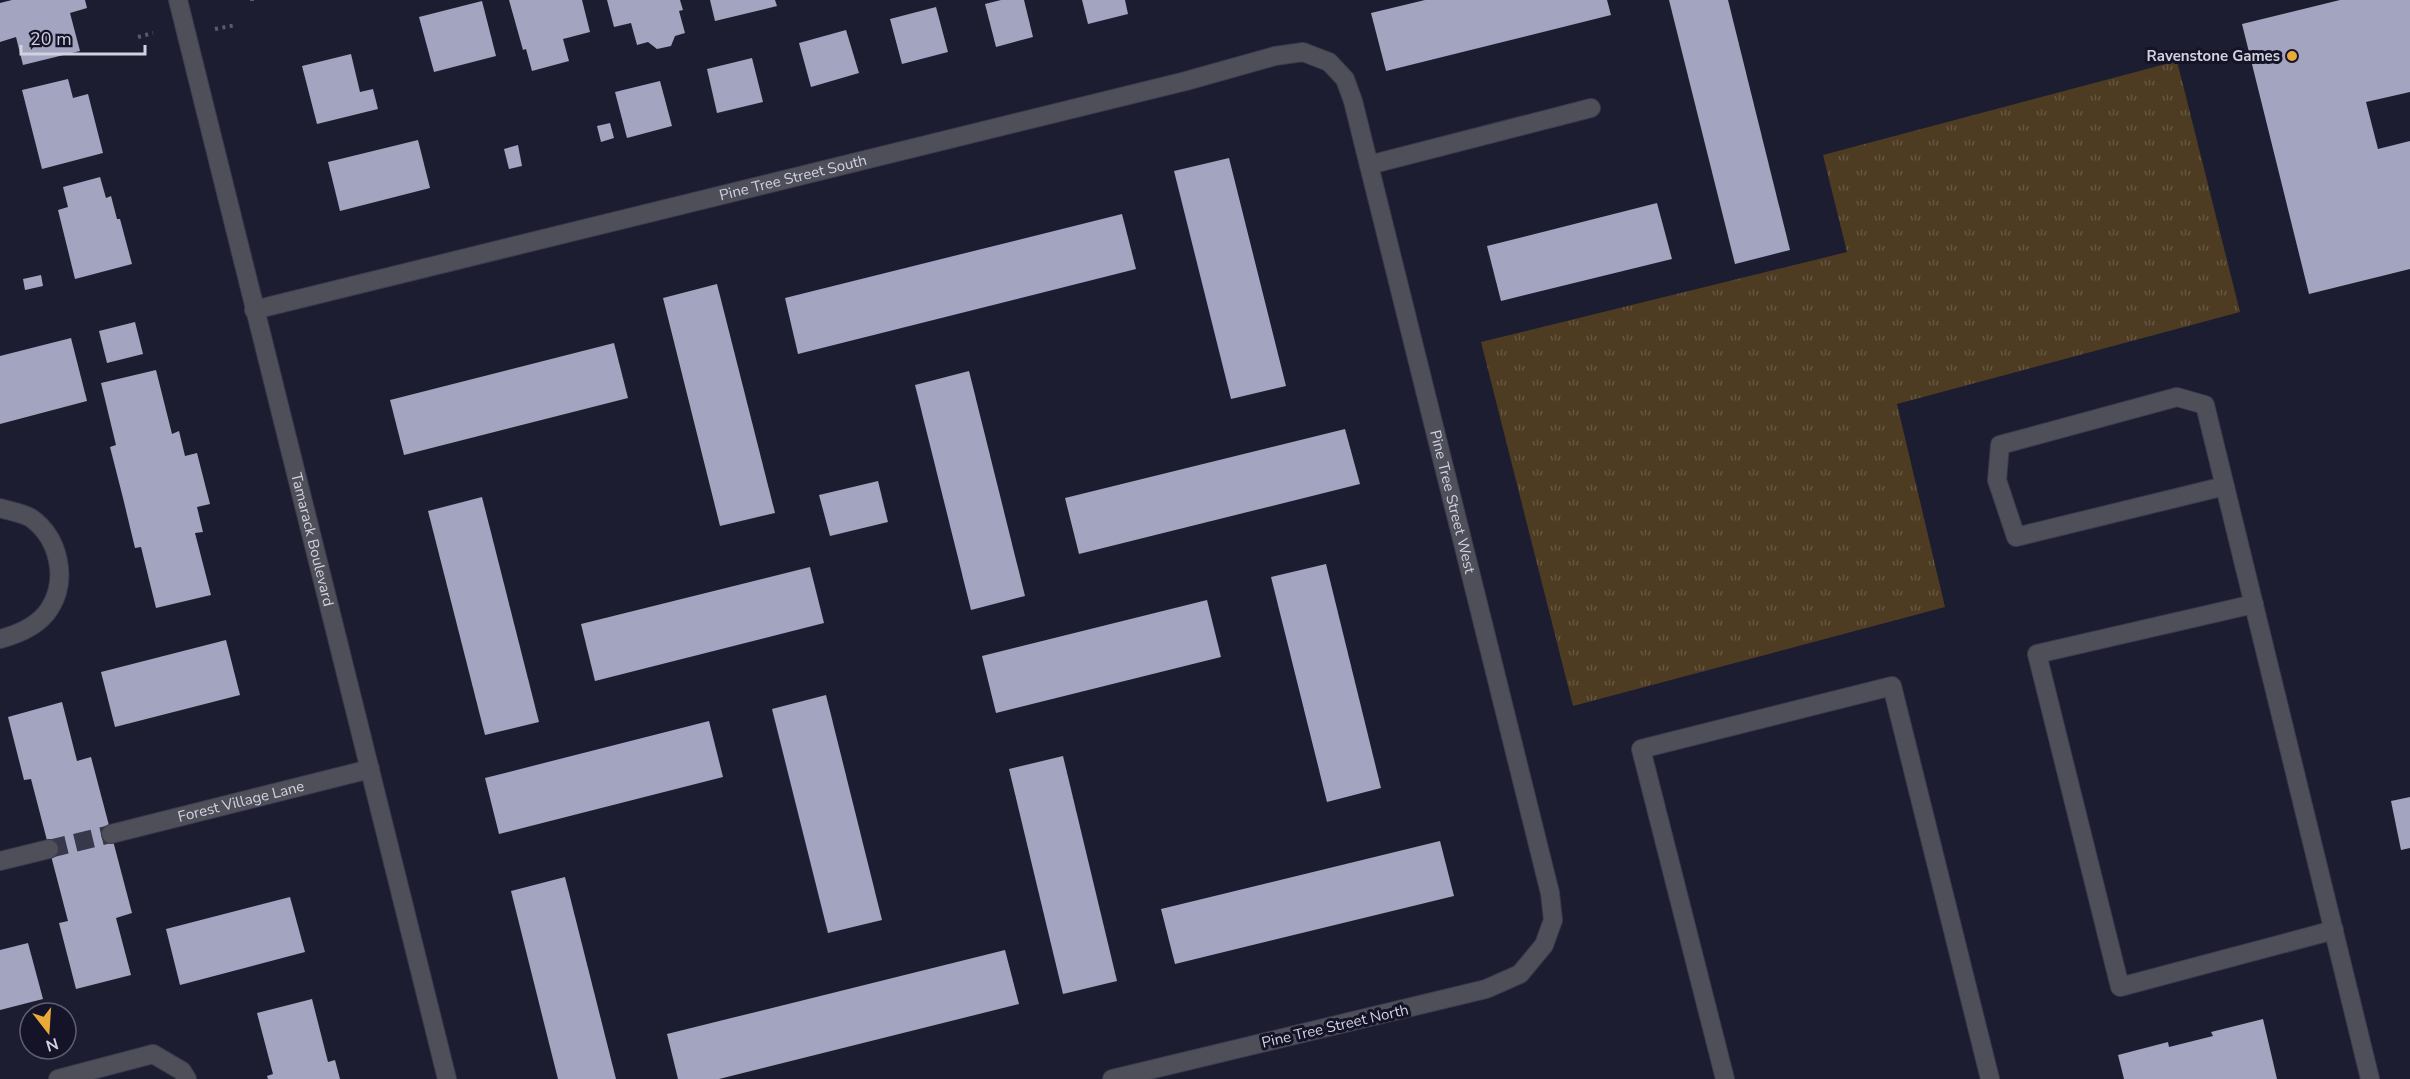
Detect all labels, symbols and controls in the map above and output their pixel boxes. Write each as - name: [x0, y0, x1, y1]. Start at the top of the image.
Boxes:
- scale bar: [21, 18, 146, 56]
- text: 20 m: [30, 27, 72, 51]
- place label: Ravenstone Games: [2147, 46, 2280, 66]
- marker: Ravenstone Games: [2285, 49, 2299, 63]
- street label: Pine Tree Street South: [717, 150, 869, 205]
- street label: Pine Tree Street West: [1425, 428, 1480, 576]
- street label: Tamarack Boulevard: [286, 471, 339, 608]
- street label: Forest Village Lane: [176, 776, 306, 827]
- street label: Pine Tree Street North: [1260, 999, 1410, 1053]
- north arrow: [18, 1001, 78, 1061]
- text: N: [43, 1032, 61, 1057]

